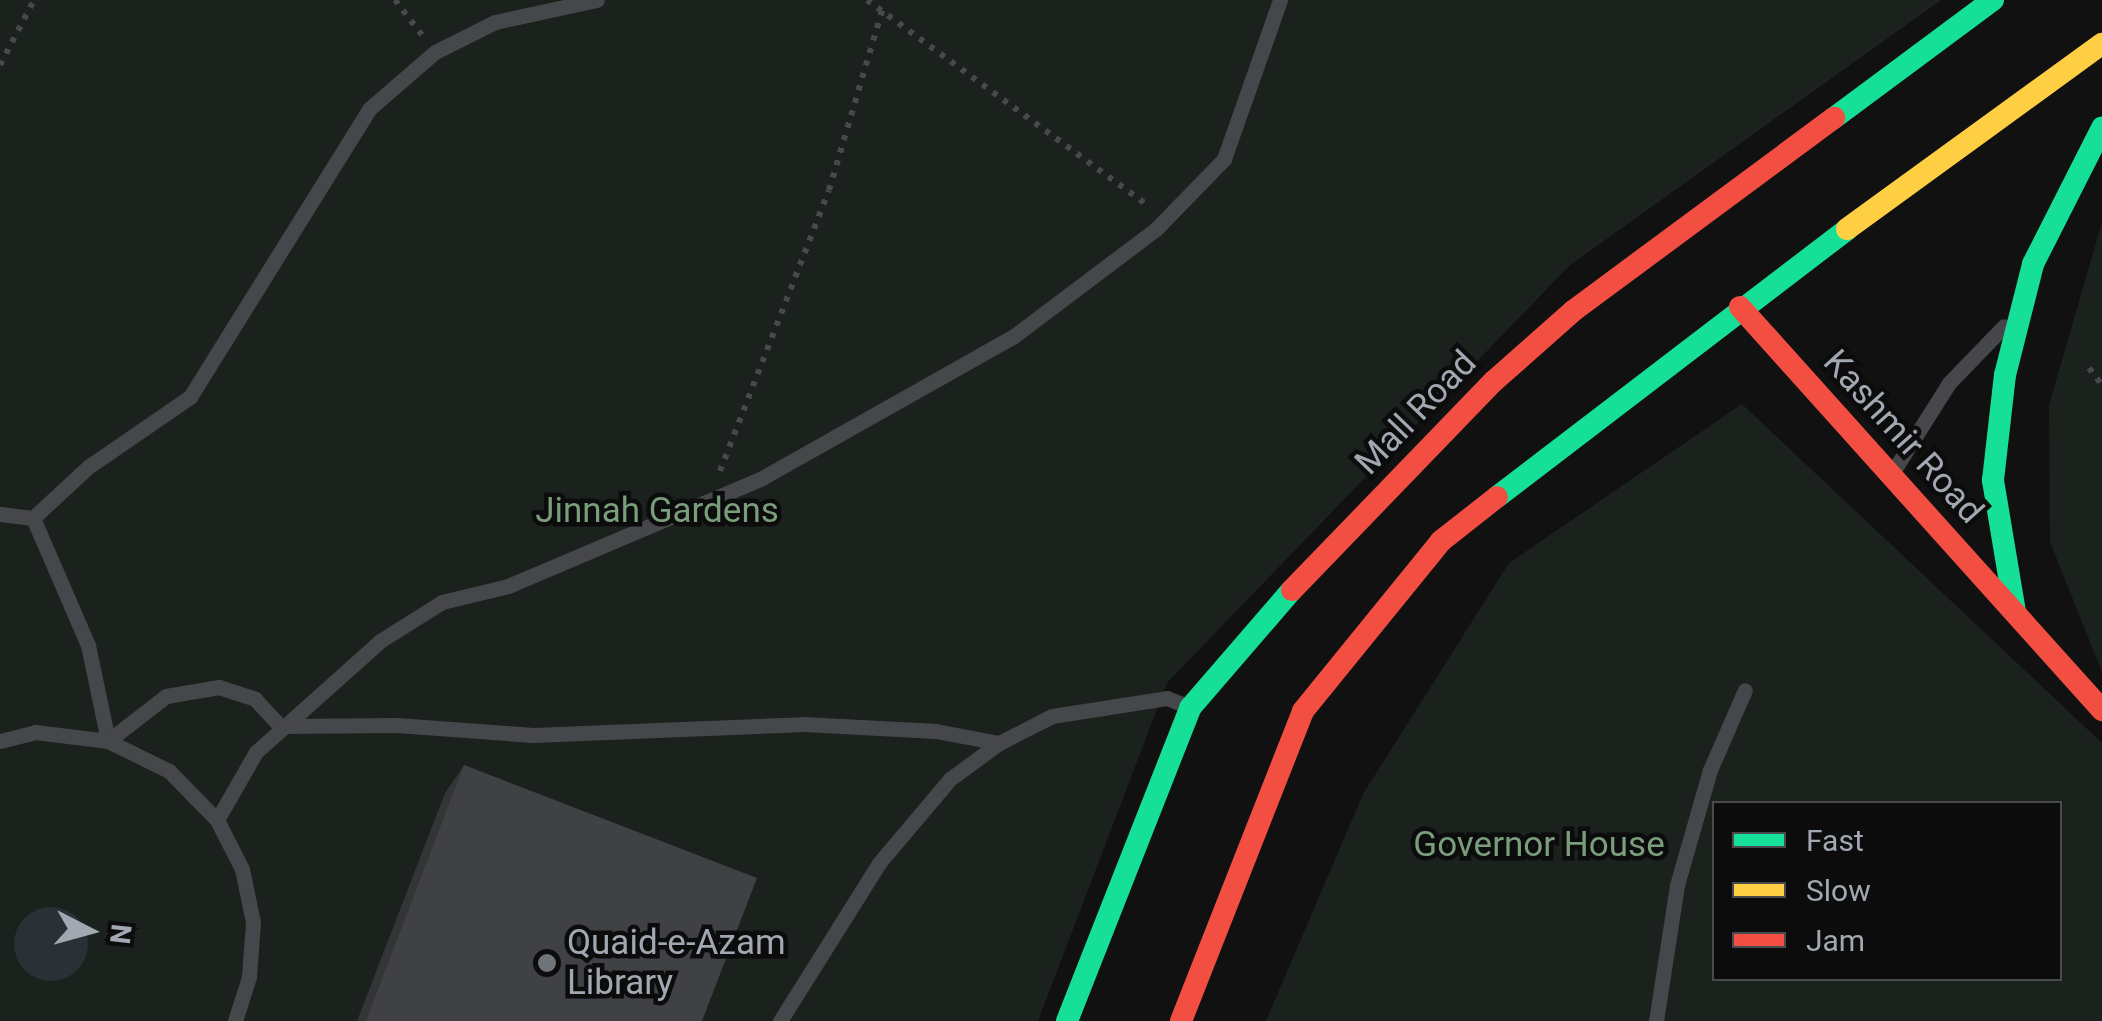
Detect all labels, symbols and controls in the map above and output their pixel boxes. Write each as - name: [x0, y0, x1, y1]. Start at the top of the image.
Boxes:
- street label: Mall Road: [1347, 342, 1485, 484]
- street label: Kashmir Road: [1814, 342, 1992, 532]
- park label: Jinnah Gardens: [535, 490, 779, 532]
- legend: [1712, 801, 2062, 981]
- text: Fast: [1806, 823, 1864, 858]
- park label: Governor House: [1413, 824, 1665, 866]
- text: Slow: [1806, 873, 1871, 908]
- north arrow: [40, 881, 140, 981]
- place label: Quaid-e-Azam Library: [567, 922, 786, 1004]
- text: N: [103, 923, 138, 946]
- text: Jam: [1806, 923, 1865, 958]
- marker: Quaid-e-Azam Library: [536, 952, 558, 974]

